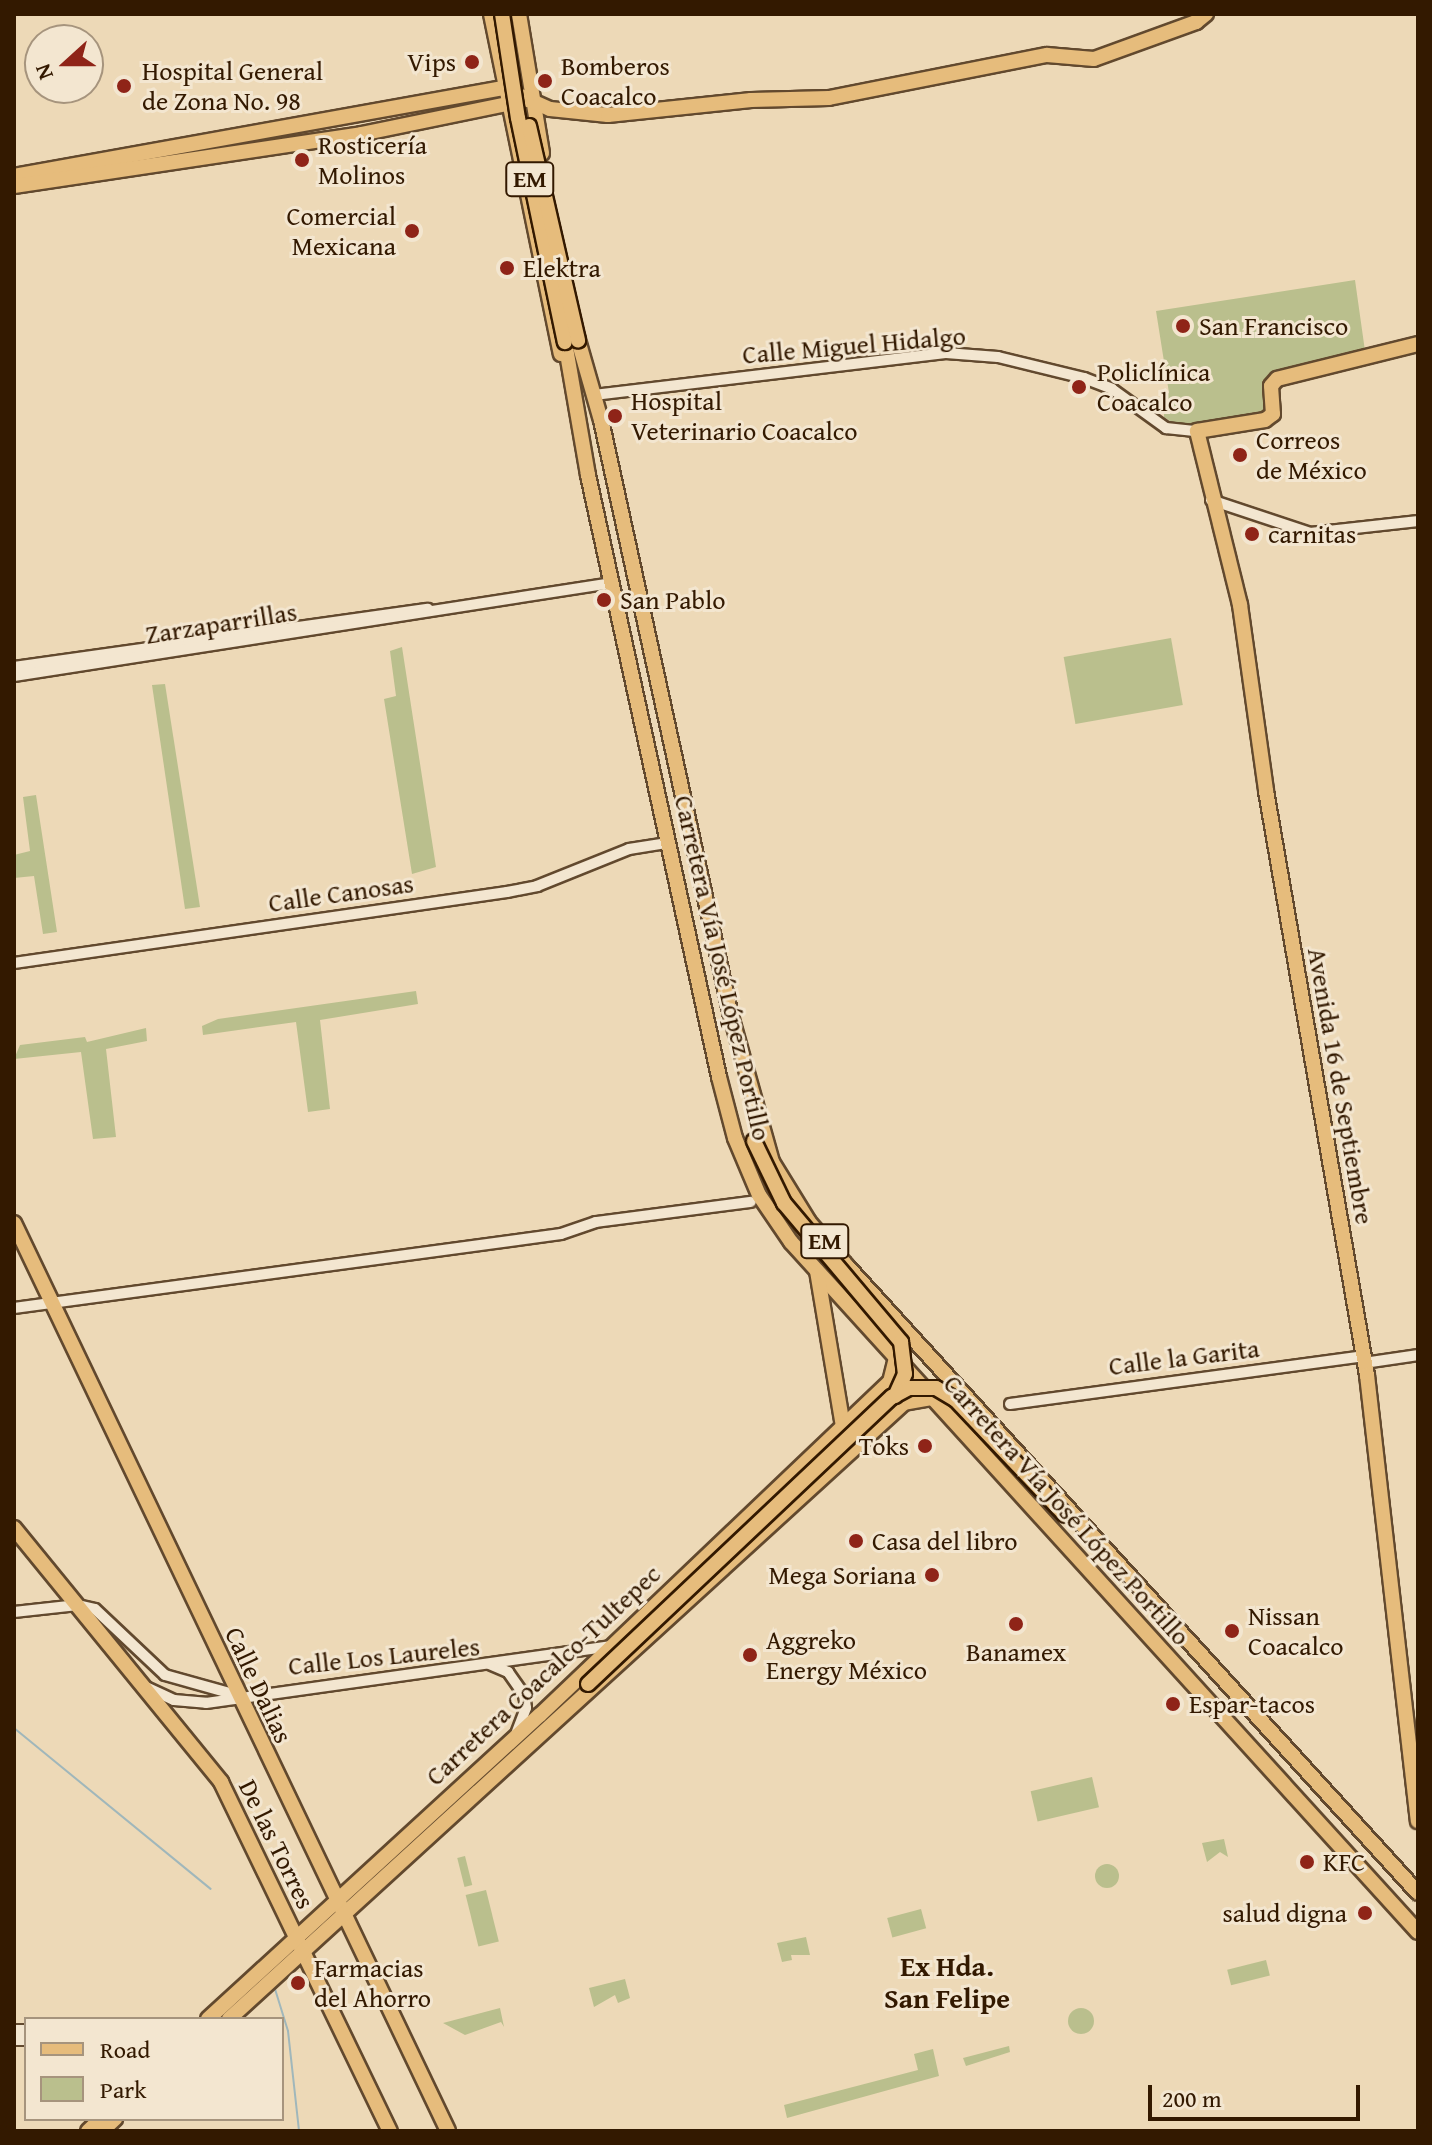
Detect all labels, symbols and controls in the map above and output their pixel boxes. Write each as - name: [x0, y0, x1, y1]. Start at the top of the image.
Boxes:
- north arrow: [24, 24, 104, 104]
- place label: Vips: [407, 46, 456, 78]
- place label: Bomberos Coacalco: [561, 50, 670, 112]
- marker: Vips: [463, 53, 481, 71]
- place label: Hospital General de Zona No. 98: [142, 55, 323, 116]
- text: N: [26, 59, 61, 84]
- marker: Bomberos Coacalco: [536, 72, 554, 90]
- marker: Hospital General de Zona No. 98: [113, 75, 135, 97]
- place label: Rosticería Molinos: [318, 129, 427, 190]
- marker: Rosticería Molinos: [293, 151, 311, 169]
- road number: EM: [504, 159, 556, 199]
- place label: Comercial Mexicana: [286, 200, 396, 262]
- marker: Comercial Mexicana: [403, 222, 421, 240]
- place label: Elektra: [523, 252, 601, 284]
- marker: Elektra: [498, 259, 516, 277]
- place label: San Francisco: [1199, 310, 1348, 342]
- marker: San Francisco: [1174, 317, 1192, 335]
- street label: Calle Miguel Hidalgo: [741, 320, 967, 370]
- place label: Policlínica Coacalco: [1097, 356, 1210, 418]
- marker: Policlínica Coacalco: [1068, 376, 1090, 398]
- place label: Hospital Veterinario Coacalco: [631, 385, 858, 446]
- marker: Hospital Veterinario Coacalco: [606, 407, 624, 425]
- place label: Correos de México: [1256, 424, 1367, 486]
- marker: Correos de México: [1231, 446, 1249, 464]
- place label: carnitas: [1268, 518, 1356, 550]
- marker: carnitas: [1243, 525, 1261, 543]
- place label: San Pablo: [620, 584, 726, 616]
- marker: San Pablo: [595, 591, 613, 609]
- street label: Zarzaparrillas: [143, 596, 299, 650]
- street label: Carretera Vía José López Portillo: [668, 792, 778, 1144]
- street label: Calle Canosas: [266, 867, 416, 919]
- street label: Avenida 16 de Septiembre: [1301, 945, 1381, 1227]
- road number: EM: [799, 1221, 851, 1261]
- street label: Calle la Garita: [1107, 1332, 1261, 1382]
- street label: Carretera Vía José López Portillo: [937, 1368, 1197, 1652]
- place label: Toks: [859, 1430, 909, 1462]
- marker: Toks: [916, 1437, 934, 1455]
- place label: Casa del libro: [872, 1525, 1018, 1557]
- marker: Casa del libro: [847, 1532, 865, 1550]
- street label: Carretera Coacalco-Tultepec: [419, 1558, 667, 1792]
- place label: Mega Soriana: [768, 1559, 916, 1591]
- marker: Mega Soriana: [923, 1566, 941, 1584]
- place label: Nissan Coacalco: [1248, 1600, 1344, 1662]
- marker: Banamex: [1007, 1615, 1025, 1633]
- street label: Calle Dalias: [219, 1622, 299, 1748]
- marker: Nissan Coacalco: [1223, 1622, 1241, 1640]
- place label: Aggreko Energy México: [766, 1624, 927, 1686]
- street label: Calle Los Laureles: [287, 1630, 481, 1682]
- place label: Banamex: [966, 1636, 1066, 1668]
- marker: Aggreko Energy México: [741, 1646, 759, 1664]
- place label: Espar-tacos: [1189, 1688, 1315, 1720]
- marker: Espar-tacos: [1164, 1695, 1182, 1713]
- street label: De las Torres: [232, 1774, 322, 1914]
- place label: KFC: [1323, 1846, 1365, 1878]
- marker: KFC: [1298, 1853, 1316, 1871]
- place label: salud digna: [1222, 1897, 1347, 1929]
- marker: salud digna: [1354, 1902, 1376, 1924]
- district label: Ex Hda. San Felipe: [884, 1949, 1010, 2015]
- place label: Farmacias del Ahorro: [314, 1952, 431, 2014]
- marker: Farmacias del Ahorro: [289, 1974, 307, 1992]
- legend: [24, 2017, 284, 2121]
- text: Road: [100, 2032, 150, 2067]
- scale bar: [1152, 2069, 1364, 2119]
- text: Park: [100, 2072, 146, 2107]
- text: 200 m: [1162, 2081, 1222, 2116]

